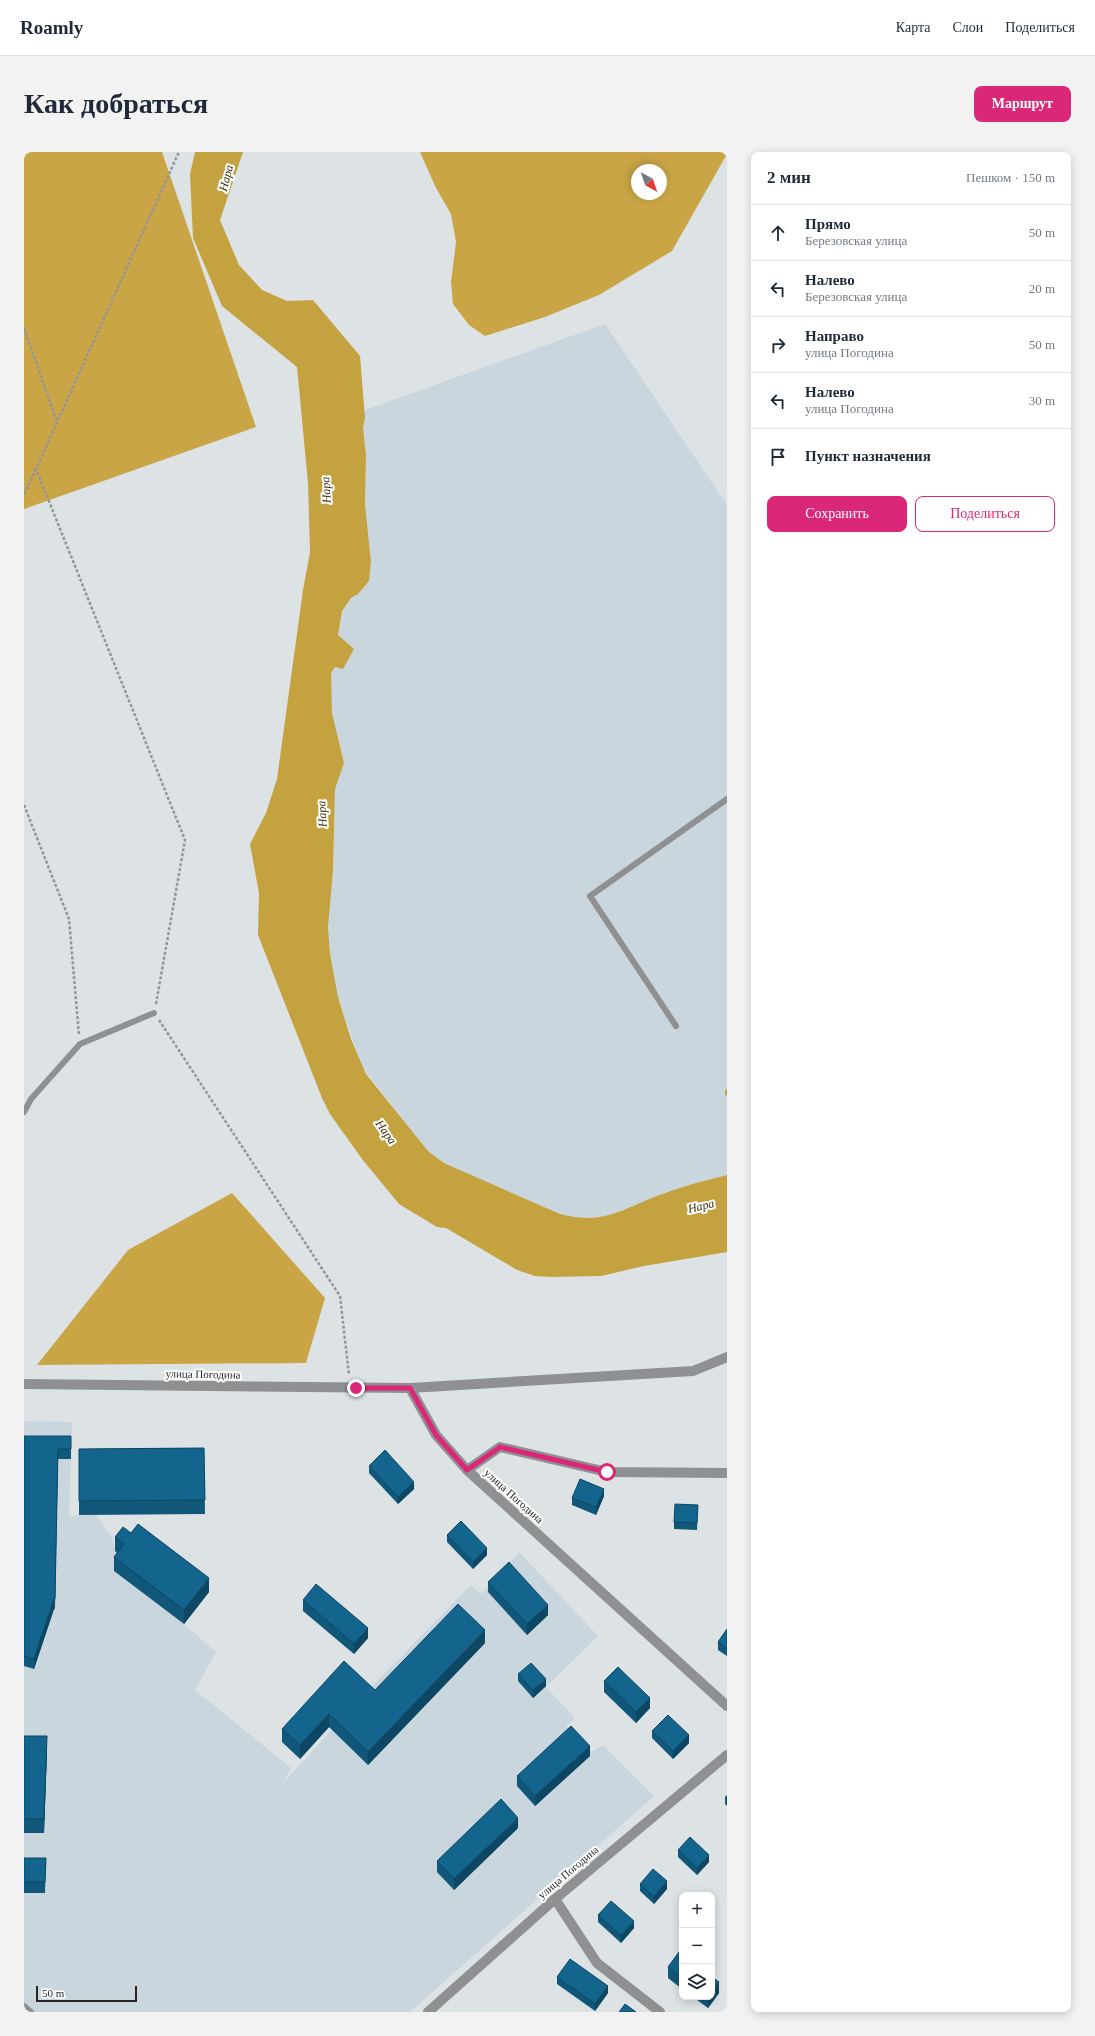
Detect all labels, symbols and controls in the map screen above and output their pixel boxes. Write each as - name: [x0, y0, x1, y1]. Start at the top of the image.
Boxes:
- text: Roamly: [20, 17, 83, 38]
- text: Карта: [896, 20, 930, 35]
- text: Слои: [952, 20, 983, 35]
- text: Поделиться: [1005, 20, 1075, 35]
- button: Маршрут: [974, 86, 1071, 122]
- text: Как добраться: [24, 88, 208, 119]
- water label: Нара: [216, 163, 236, 194]
- north arrow: [631, 164, 667, 200]
- text: 2 мин: [767, 168, 811, 187]
- text: Пешком · 150 m: [966, 170, 1055, 185]
- text: Прямо: [805, 216, 851, 232]
- icon: ahead: [767, 222, 789, 244]
- text: 50 m: [1029, 225, 1055, 240]
- text: Березовская улица: [805, 233, 907, 248]
- text: Налево: [805, 272, 855, 288]
- icon: left: [767, 278, 789, 300]
- text: 20 m: [1029, 281, 1055, 296]
- text: Березовская улица: [805, 289, 907, 304]
- text: Направо: [805, 328, 864, 344]
- icon: right: [767, 334, 789, 356]
- text: 50 m: [1029, 337, 1055, 352]
- text: улица Погодина: [805, 345, 894, 360]
- text: Налево: [805, 384, 855, 400]
- icon: left: [767, 390, 789, 412]
- text: 30 m: [1029, 393, 1055, 408]
- text: улица Погодина: [805, 401, 894, 416]
- icon: arrive: [767, 446, 789, 468]
- text: Пункт назначения: [805, 448, 931, 464]
- water label: Нара: [318, 476, 334, 505]
- button: Сохранить: [767, 496, 907, 532]
- button: Поделиться: [915, 496, 1055, 532]
- water label: Нара: [314, 800, 330, 829]
- water label: Нара: [372, 1116, 400, 1147]
- water label: Нара: [685, 1196, 716, 1216]
- street label: улица Погодина: [165, 1367, 241, 1381]
- route end: [347, 1379, 365, 1397]
- route start: [598, 1463, 616, 1481]
- street label: улица Погодина: [482, 1466, 546, 1526]
- street label: улица Погодина: [535, 1843, 601, 1901]
- map controls: [679, 1892, 715, 2000]
- button: +: [679, 1892, 715, 1928]
- button: −: [679, 1928, 715, 1964]
- button: layers: [679, 1964, 715, 2000]
- scale bar: [36, 1984, 137, 2003]
- text: 50 m: [42, 1987, 64, 1999]

